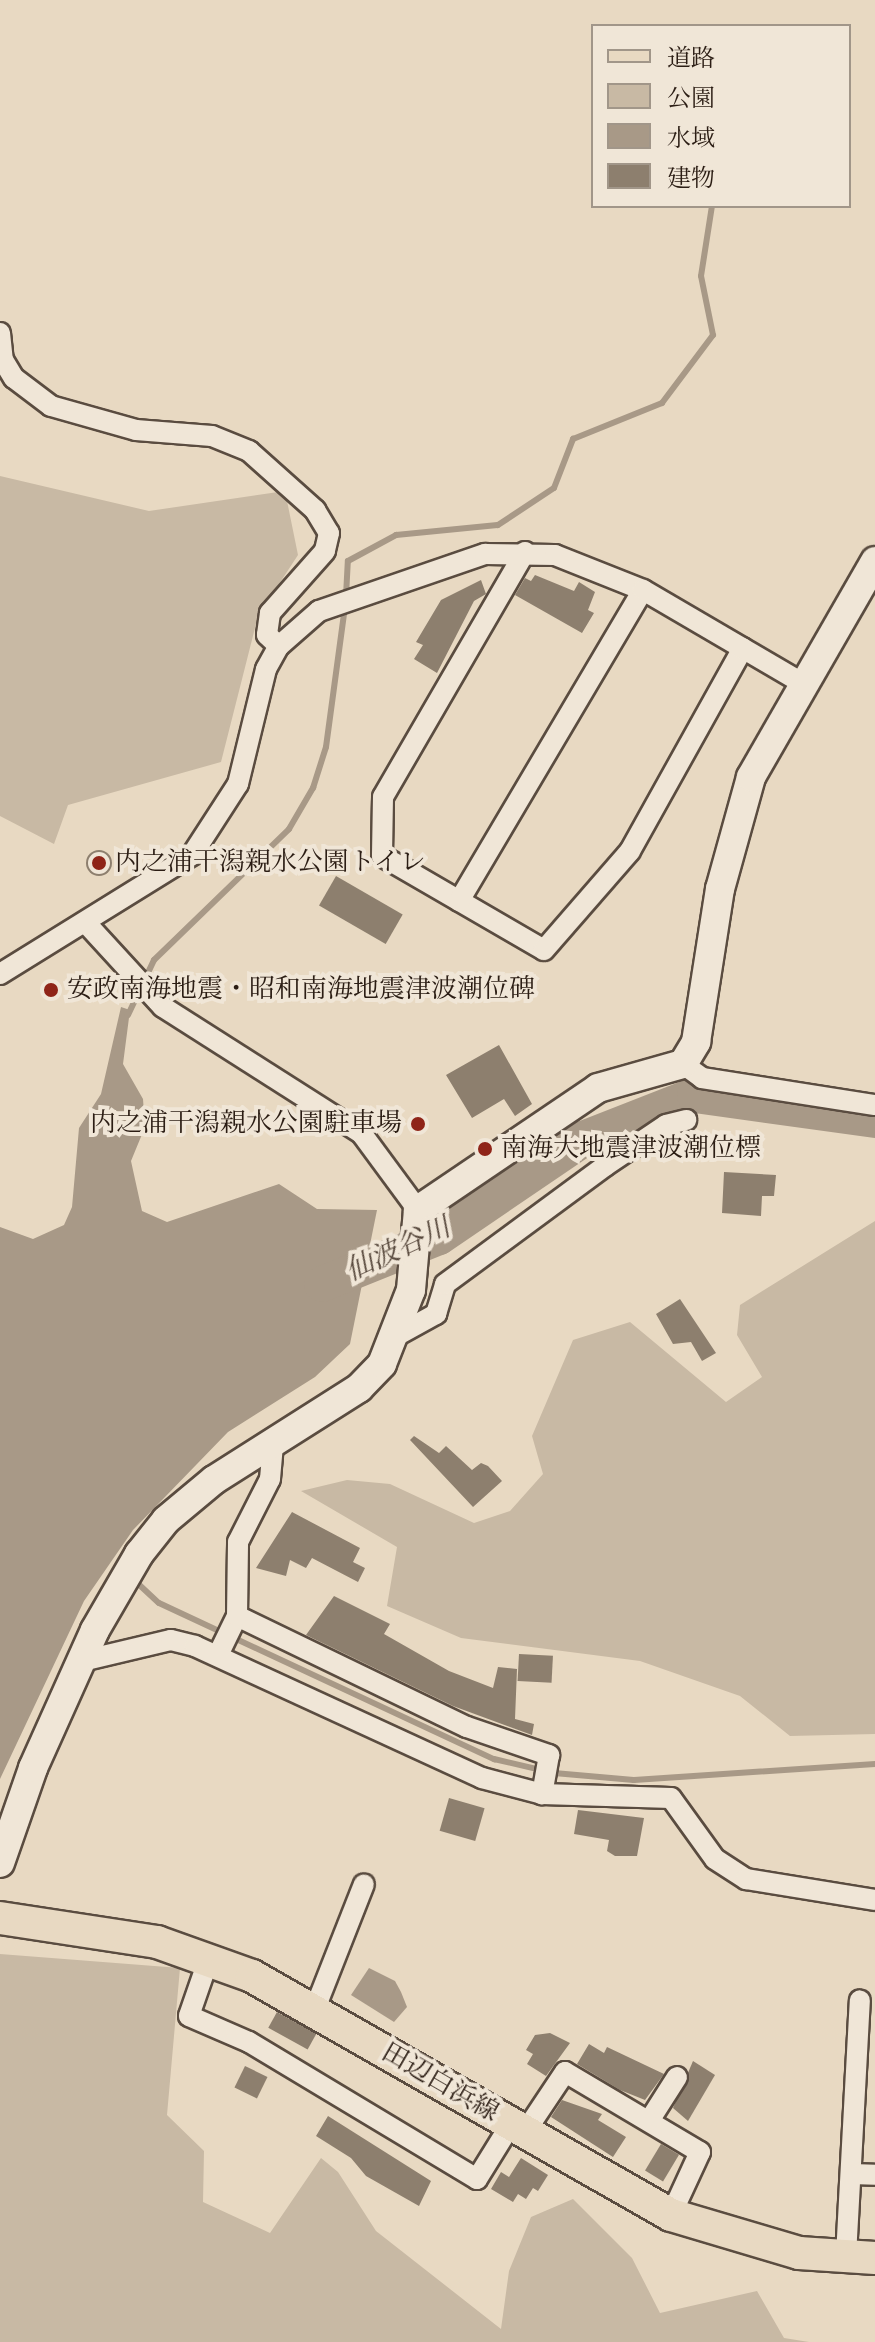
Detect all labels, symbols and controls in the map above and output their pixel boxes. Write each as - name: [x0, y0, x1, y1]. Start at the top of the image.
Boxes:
- legend: [591, 24, 851, 208]
- text: 道路: [667, 44, 715, 74]
- text: 公園: [667, 84, 715, 114]
- text: 水域: [667, 124, 715, 154]
- text: 建物: [667, 164, 715, 194]
- place label: 内之浦干潟親水公園トイレ: [115, 847, 427, 879]
- marker: 内之浦干潟親水公園トイレ: [90, 854, 108, 872]
- place label: 安政南海地震・昭和南海地震津波潮位碑: [67, 974, 535, 1006]
- marker: 安政南海地震・昭和南海地震津波潮位碑: [42, 981, 60, 999]
- place label: 内之浦干潟親水公園駐車場: [90, 1108, 402, 1140]
- marker: 内之浦干潟親水公園駐車場: [409, 1115, 427, 1133]
- place label: 南海大地震津波潮位標: [501, 1133, 761, 1165]
- marker: 南海大地震津波潮位標: [476, 1140, 494, 1158]
- water label: 仙波谷川: [340, 1211, 456, 1289]
- street label: 田辺白浜線: [376, 2037, 504, 2129]

